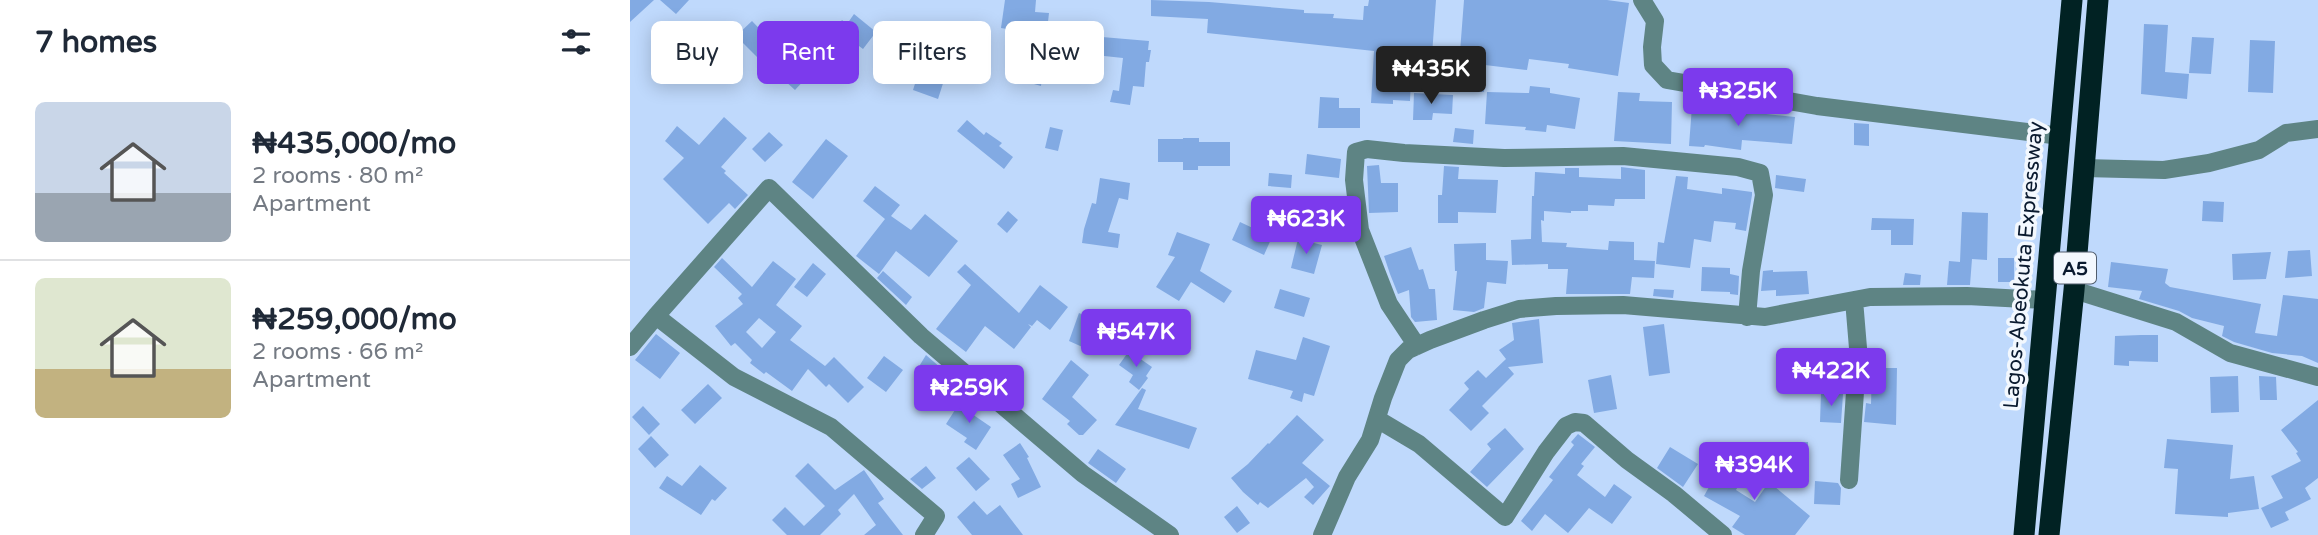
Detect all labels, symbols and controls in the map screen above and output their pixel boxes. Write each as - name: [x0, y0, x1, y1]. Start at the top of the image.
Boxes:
- chip: Buy: [651, 21, 743, 84]
- chip: Rent: [757, 21, 859, 84]
- chip: Filters: [873, 21, 991, 84]
- chip: New: [1005, 21, 1104, 84]
- icon: filters: [557, 23, 595, 61]
- text: 7 homes: [35, 24, 157, 61]
- pin: ₦435K: [1382, 46, 1480, 106]
- text: ₦435K: [1392, 55, 1470, 83]
- pin: ₦325K: [1689, 68, 1787, 128]
- text: ₦325K: [1699, 77, 1777, 105]
- street label: Lagos-Abeokuta Expressway: [1998, 120, 2049, 410]
- text: ₦435,000/mo: [252, 125, 456, 162]
- icon: home: [91, 130, 175, 214]
- text: 2 rooms · 80 m²: [252, 162, 423, 190]
- text: Apartment: [252, 190, 371, 218]
- pin: ₦623K: [1257, 196, 1355, 256]
- text: ₦623K: [1267, 205, 1345, 233]
- road number: A5: [2054, 252, 2096, 284]
- text: ₦259,000/mo: [252, 301, 457, 338]
- icon: home: [91, 306, 175, 390]
- pin: ₦547K: [1087, 310, 1185, 369]
- text: ₦547K: [1097, 318, 1175, 346]
- text: 2 rooms · 66 m²: [252, 338, 423, 366]
- pin: ₦422K: [1782, 348, 1880, 408]
- text: ₦422K: [1792, 357, 1870, 385]
- text: Apartment: [252, 366, 371, 394]
- pin: ₦259K: [920, 366, 1018, 425]
- text: ₦259K: [930, 374, 1008, 402]
- pin: ₦394K: [1705, 442, 1803, 502]
- text: ₦394K: [1715, 451, 1793, 479]

